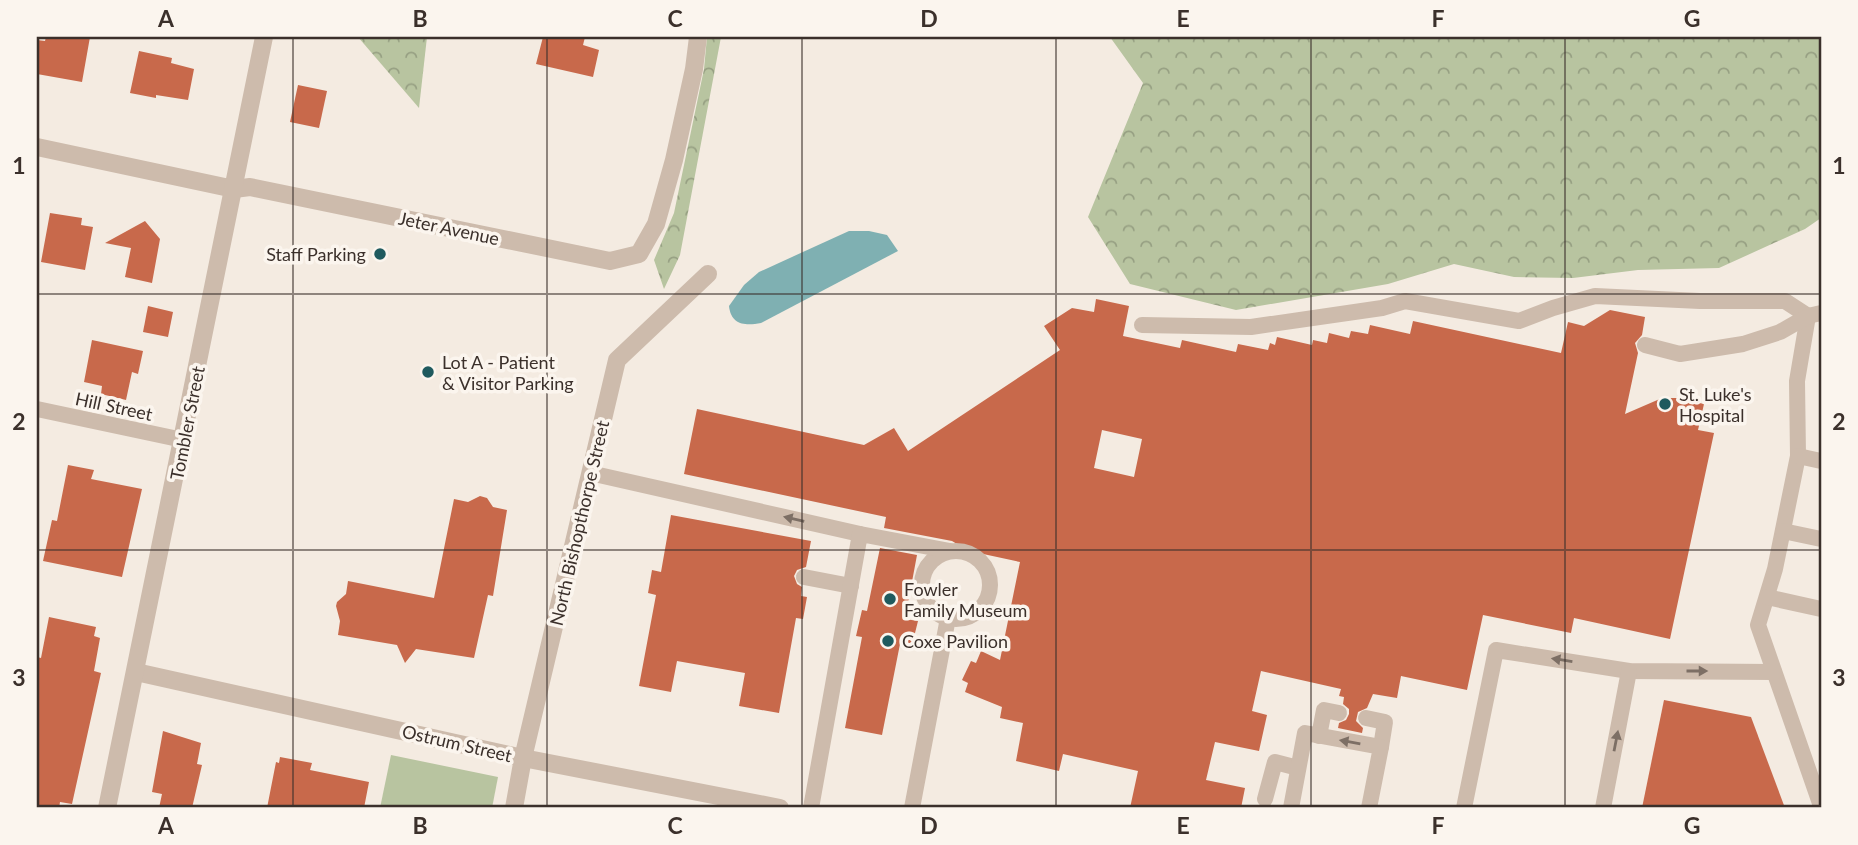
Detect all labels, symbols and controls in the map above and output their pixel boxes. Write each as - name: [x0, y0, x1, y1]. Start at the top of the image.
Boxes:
- text: A: [157, 4, 175, 32]
- text: B: [412, 4, 428, 32]
- text: C: [667, 4, 683, 32]
- text: D: [920, 4, 938, 32]
- text: E: [1176, 4, 1190, 32]
- text: F: [1431, 4, 1445, 32]
- text: G: [1684, 4, 1700, 32]
- text: 1: [12, 151, 26, 179]
- text: 1: [1832, 151, 1846, 179]
- street label: Jeter Avenue: [397, 207, 501, 249]
- place label: Staff Parking: [266, 243, 366, 265]
- marker: Staff Parking: [372, 246, 388, 262]
- place label: Lot A - Patient & Visitor Parking: [442, 351, 574, 394]
- street label: Tombler Street: [165, 364, 209, 482]
- marker: Lot A - Patient & Visitor Parking: [420, 364, 436, 380]
- place label: St. Luke's Hospital: [1679, 383, 1752, 426]
- street label: Hill Street: [73, 387, 155, 425]
- marker: St. Luke's Hospital: [1657, 396, 1673, 412]
- text: 2: [12, 407, 26, 435]
- text: 2: [1832, 407, 1846, 435]
- street label: North Bishopthorpe Street: [545, 418, 613, 628]
- one-way arrow: [783, 514, 805, 525]
- place label: Fowler Family Museum: [904, 578, 1027, 621]
- marker: Fowler Family Museum: [882, 591, 898, 607]
- place label: Coxe Pavilion: [902, 630, 1008, 652]
- marker: Coxe Pavilion: [880, 633, 896, 649]
- one-way arrow: [1551, 654, 1573, 665]
- text: 3: [12, 663, 26, 691]
- text: 3: [1832, 663, 1846, 691]
- one-way arrow: [1687, 665, 1709, 677]
- street label: Ostrum Street: [400, 720, 515, 766]
- one-way arrow: [1610, 730, 1621, 752]
- one-way arrow: [1339, 736, 1361, 747]
- text: A: [157, 811, 175, 839]
- text: B: [412, 811, 428, 839]
- text: C: [667, 811, 683, 839]
- text: D: [920, 811, 938, 839]
- text: E: [1176, 811, 1190, 839]
- text: F: [1431, 811, 1445, 839]
- text: G: [1684, 811, 1700, 839]

